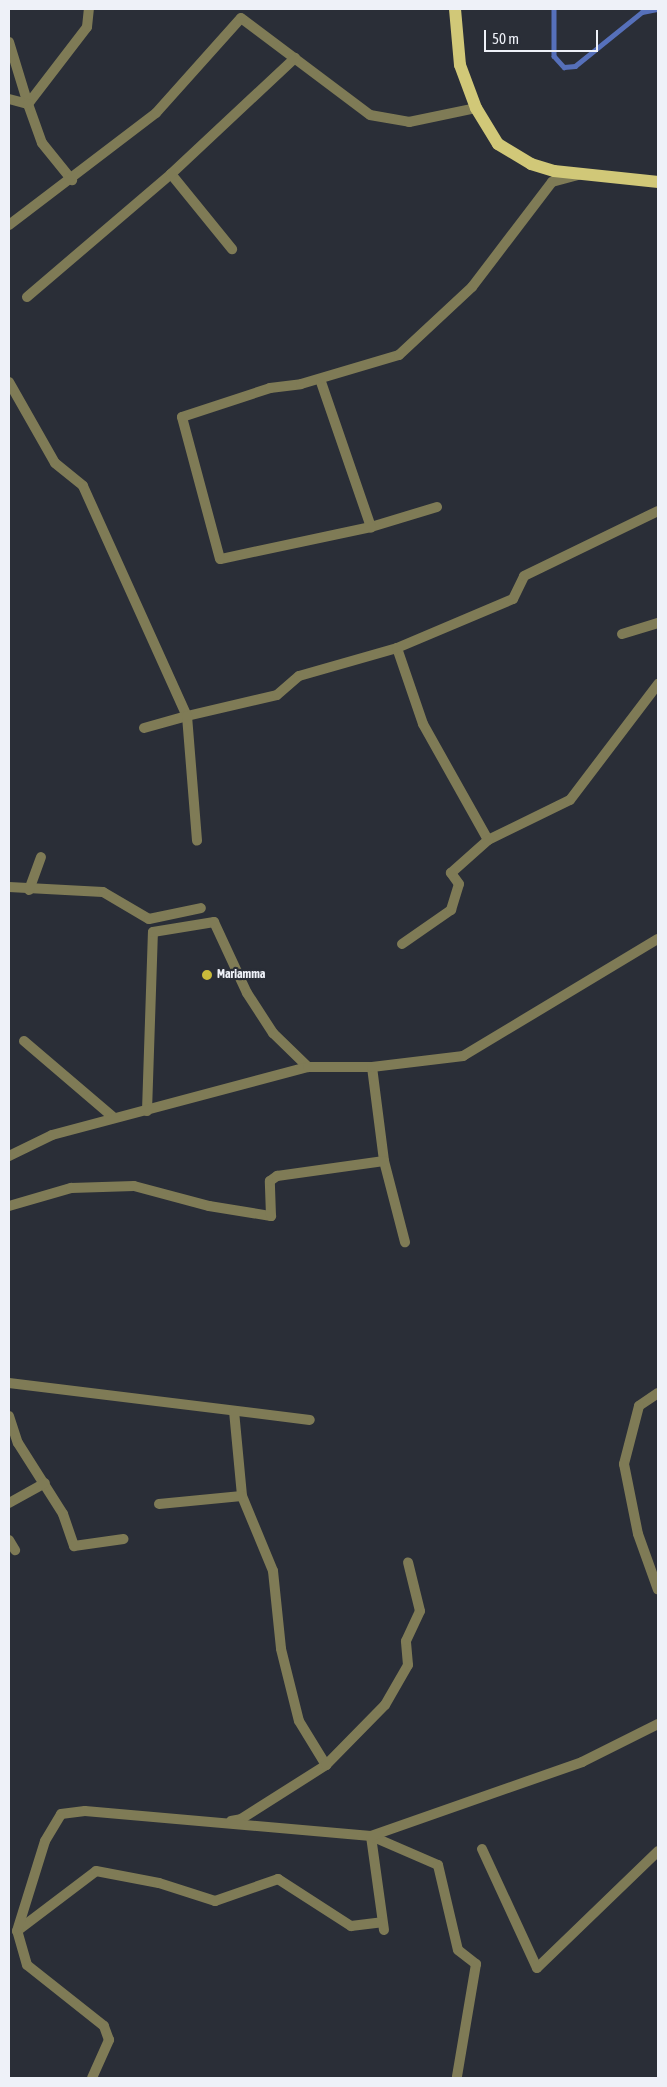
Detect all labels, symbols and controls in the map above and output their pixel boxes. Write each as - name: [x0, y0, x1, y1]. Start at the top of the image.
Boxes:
- scale bar: [487, 20, 601, 52]
- text: 50 m: [492, 30, 519, 47]
- place label: Mariamma: [217, 968, 265, 982]
- marker: Mariamma: [201, 969, 213, 981]

